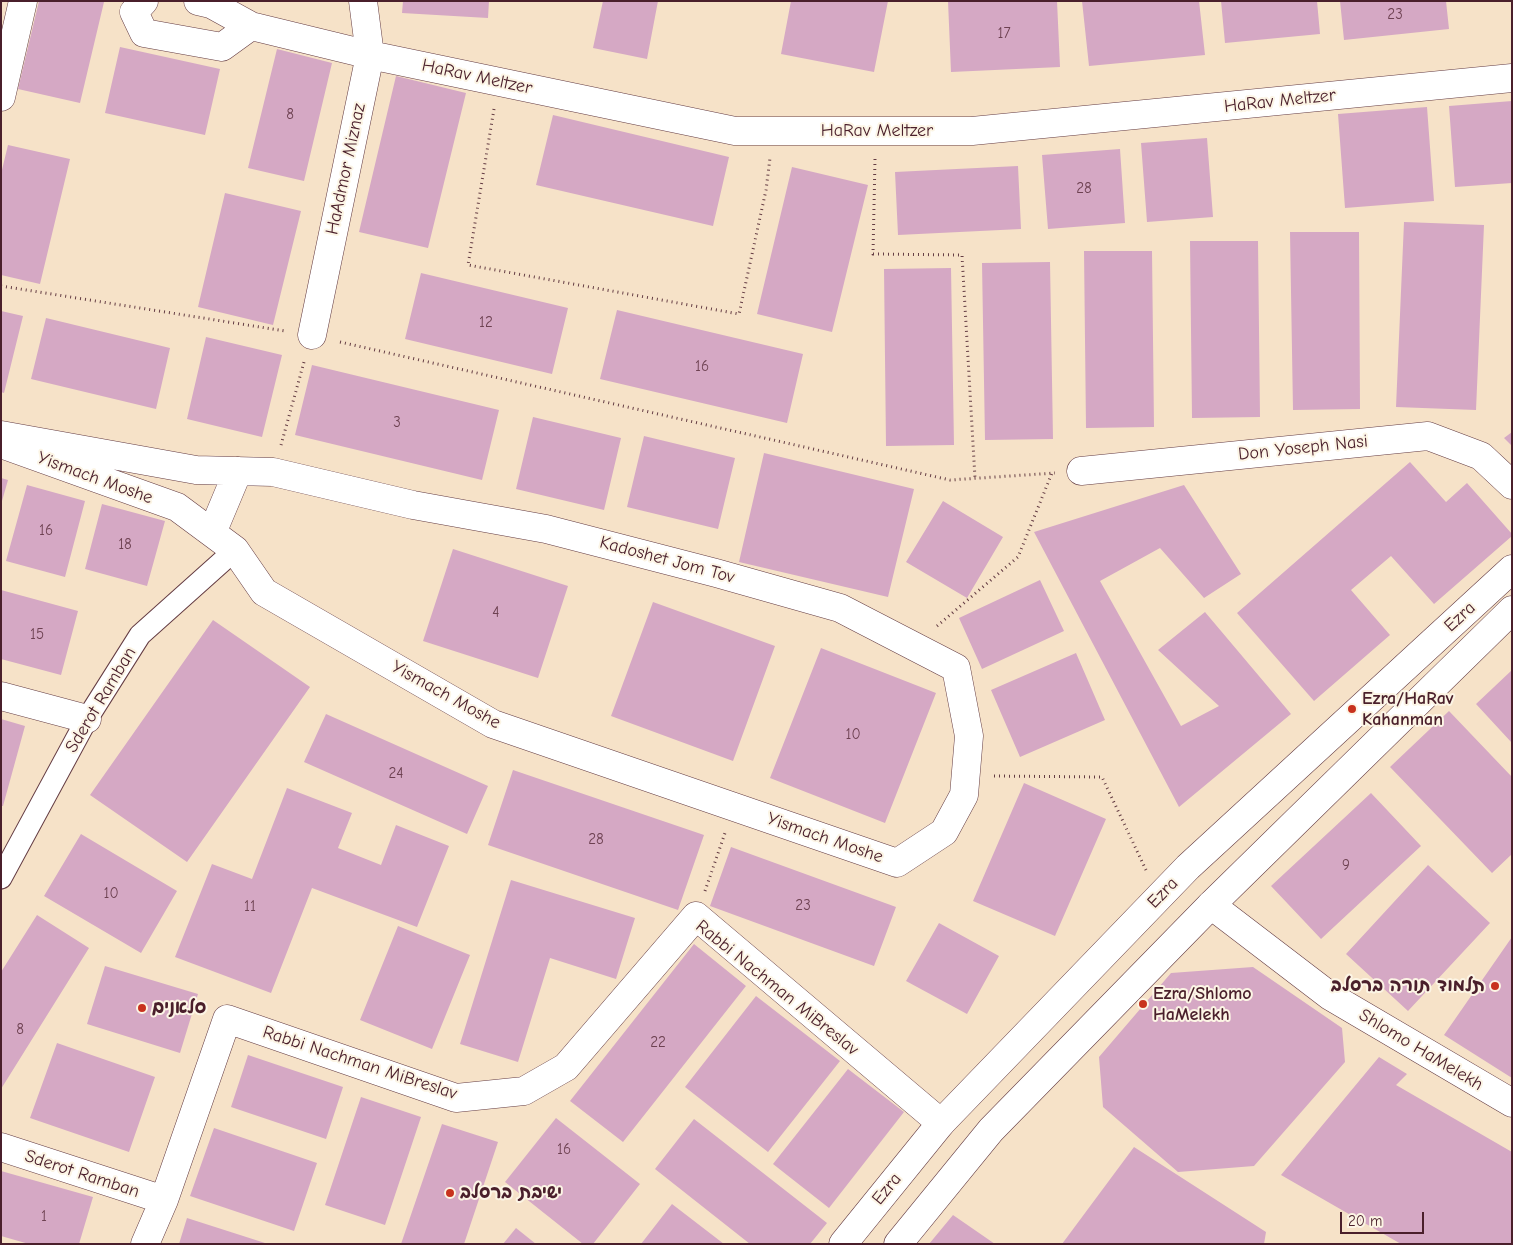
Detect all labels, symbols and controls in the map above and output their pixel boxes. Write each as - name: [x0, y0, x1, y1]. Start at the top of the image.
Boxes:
- house number: 23: [1387, 6, 1403, 24]
- house number: 17: [997, 25, 1011, 43]
- street label: HaRav Meltzer: [420, 55, 534, 99]
- street label: HaRav Meltzer: [1223, 84, 1337, 118]
- street label: HaAdmor Miznaz: [322, 101, 370, 237]
- house number: 8: [286, 106, 294, 124]
- street label: HaRav Meltzer: [821, 120, 933, 142]
- house number: 28: [1076, 180, 1092, 198]
- house number: 12: [479, 314, 493, 332]
- house number: 16: [695, 358, 709, 376]
- house number: 3: [393, 414, 401, 432]
- street label: Don Yoseph Nasi: [1237, 430, 1369, 466]
- street label: Yismach Moshe: [34, 447, 156, 509]
- house number: 16: [39, 522, 53, 540]
- street label: Kadoshet Jom Tov: [597, 532, 737, 588]
- house number: 18: [118, 536, 132, 554]
- street label: Ezra: [1440, 597, 1480, 637]
- house number: 4: [492, 604, 500, 622]
- house number: 15: [30, 626, 44, 644]
- street label: Sderot Ramban: [61, 643, 141, 757]
- street label: Yismach Moshe: [388, 656, 504, 734]
- place label: Ezra/HaRav Kahanman: [1362, 688, 1453, 731]
- marker: Ezra/HaRav Kahanman: [1346, 703, 1358, 715]
- house number: 10: [845, 726, 861, 744]
- house number: 24: [388, 765, 404, 783]
- street label: Yismach Moshe: [764, 808, 886, 868]
- house number: 28: [588, 831, 604, 849]
- house number: 9: [1342, 857, 1350, 875]
- street label: Ezra: [1143, 873, 1183, 913]
- house number: 10: [103, 885, 119, 903]
- house number: 23: [795, 897, 811, 915]
- house number: 11: [244, 898, 256, 916]
- street label: Rabbi Nachman MiBreslav: [691, 916, 863, 1060]
- place label: תלמוד תורה ברסלב: [1331, 975, 1485, 997]
- marker: תלמוד תורה ברסלב: [1489, 980, 1501, 992]
- place label: Ezra/Shlomo HaMelekh: [1153, 983, 1252, 1026]
- place label: סלאנים: [152, 997, 206, 1019]
- marker: Ezra/Shlomo HaMelekh: [1137, 998, 1149, 1010]
- marker: סלאנים: [136, 1002, 148, 1014]
- street label: Shlomo HaMelekh: [1355, 1004, 1487, 1096]
- house number: 8: [16, 1021, 24, 1039]
- street label: Rabbi Nachman MiBreslav: [260, 1021, 460, 1105]
- house number: 22: [650, 1034, 666, 1052]
- house number: 16: [557, 1141, 571, 1159]
- street label: Sderot Ramban: [22, 1145, 142, 1203]
- street label: Ezra: [868, 1169, 906, 1209]
- place label: ישיבת ברסלב: [460, 1182, 562, 1204]
- marker: ישיבת ברסלב: [444, 1187, 456, 1199]
- scale bar: [1343, 1202, 1427, 1234]
- house number: 1: [41, 1208, 47, 1226]
- text: 20 m: [1348, 1212, 1382, 1230]

